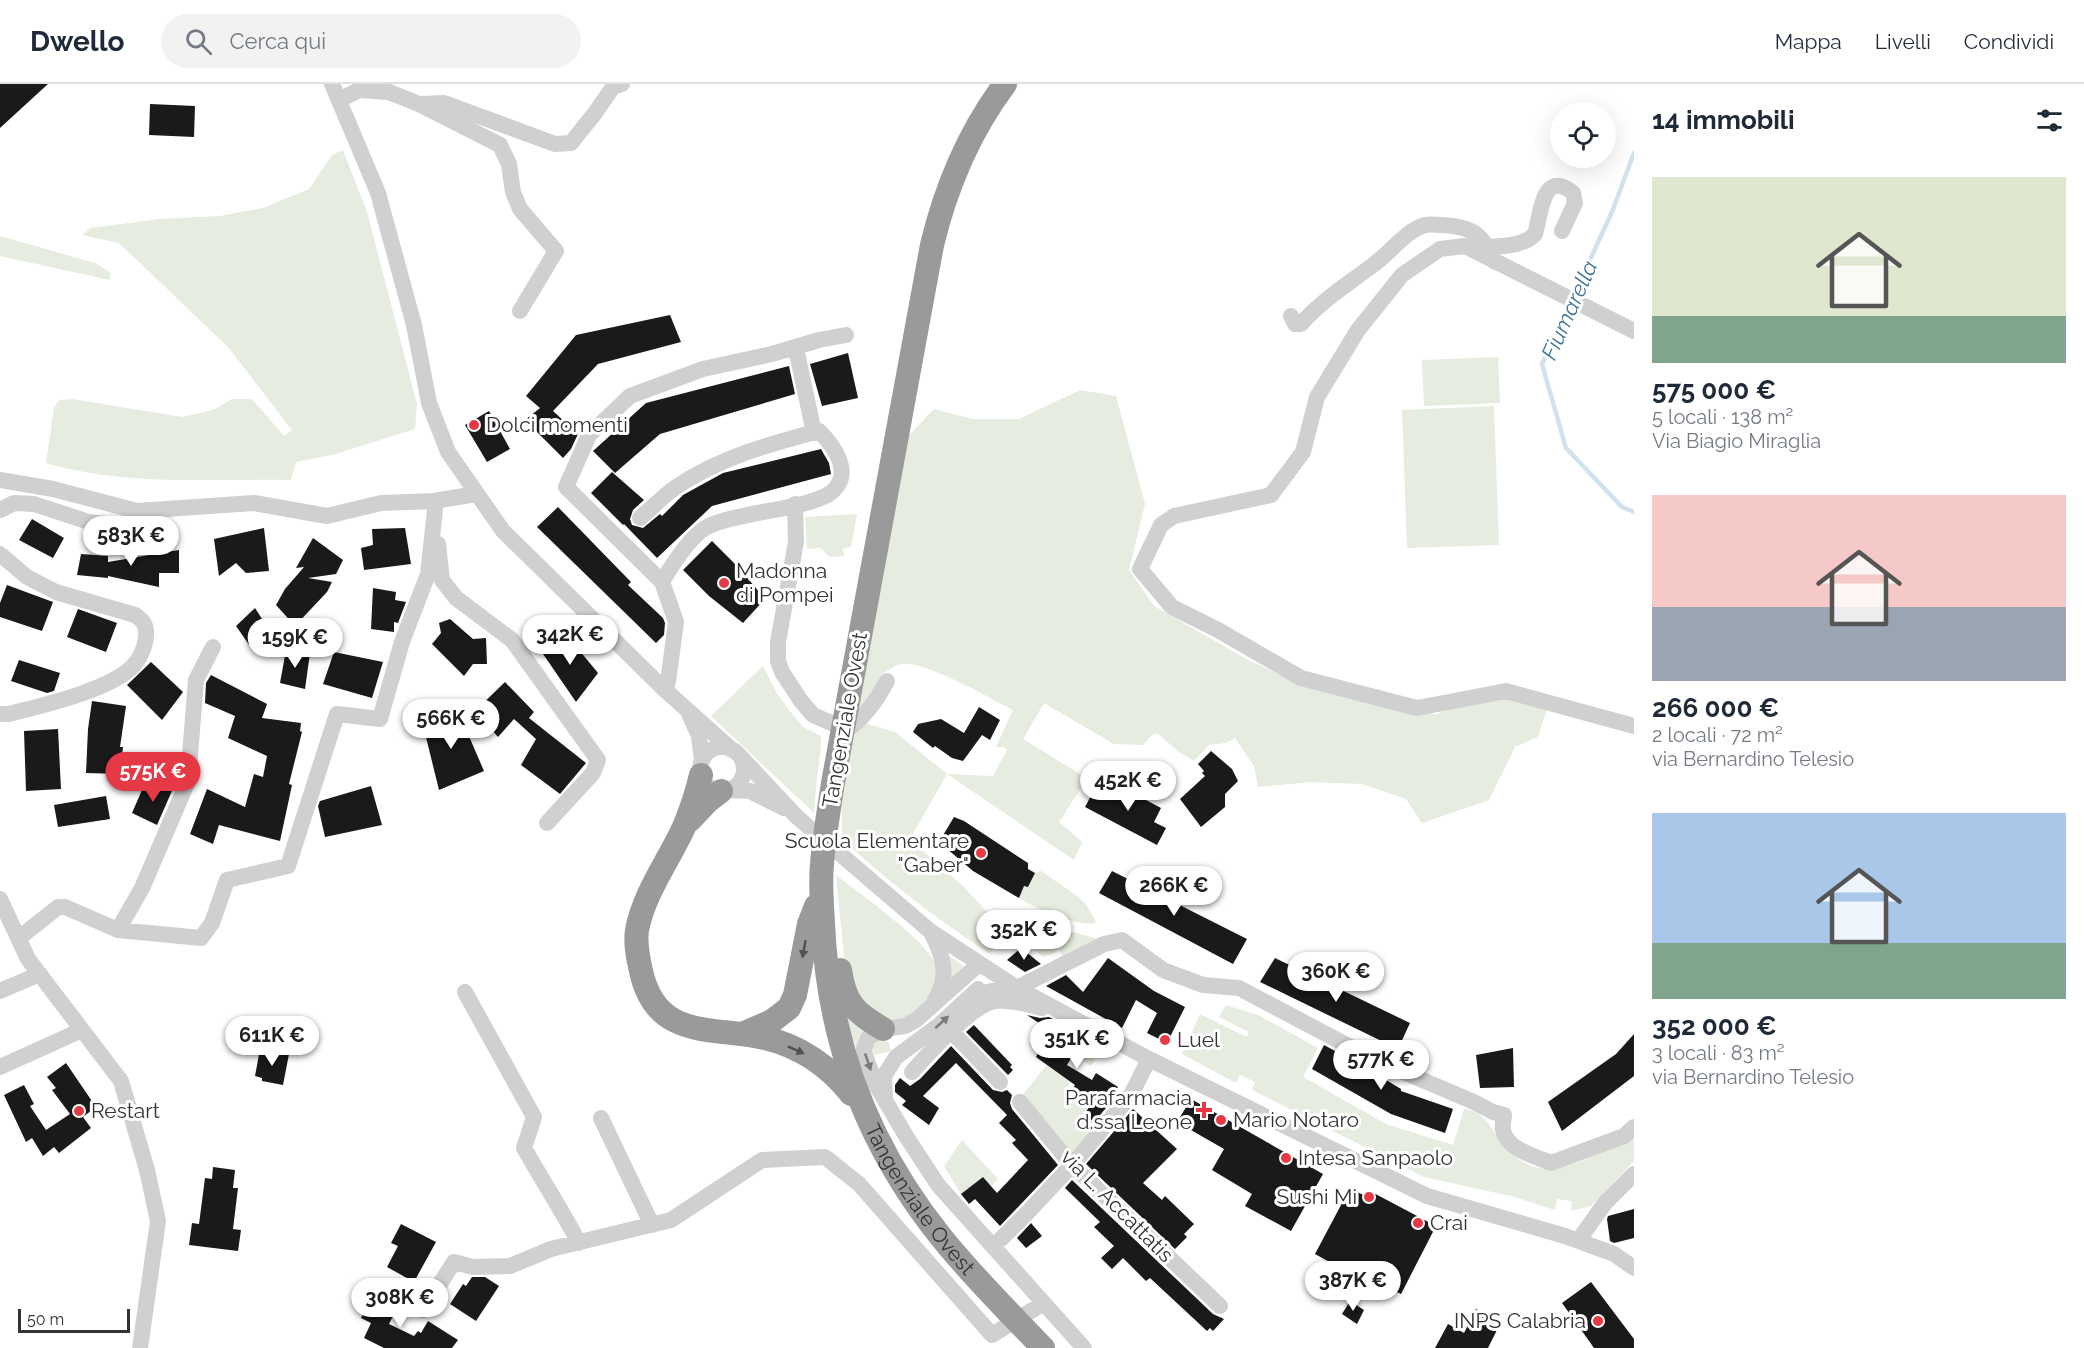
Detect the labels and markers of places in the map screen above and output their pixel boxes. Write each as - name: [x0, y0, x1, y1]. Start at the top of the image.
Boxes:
- place label: Dolci momenti: [486, 412, 628, 437]
- marker: Dolci momenti: [467, 418, 481, 432]
- pin: 583K €: [82, 516, 180, 567]
- place label: Madonna di Pompei: [736, 558, 834, 607]
- marker: Madonna di Pompei: [717, 576, 731, 590]
- pin: 342K €: [521, 615, 619, 666]
- pin: 159K €: [246, 618, 344, 669]
- pin: 566K €: [402, 699, 500, 750]
- pin: 575K €: [104, 752, 202, 803]
- pin: 452K €: [1079, 761, 1177, 812]
- place label: Scuola Elementare "Gaber": [785, 828, 969, 877]
- marker: Scuola Elementare "Gaber": [974, 846, 988, 860]
- pin: 266K €: [1125, 866, 1223, 917]
- pin: 352K €: [975, 910, 1073, 961]
- pin: 360K €: [1287, 952, 1385, 1003]
- pin: 611K €: [223, 1016, 321, 1067]
- pin: 351K €: [1028, 1019, 1126, 1070]
- place label: Luel: [1177, 1027, 1220, 1052]
- marker: Luel: [1158, 1033, 1172, 1047]
- pin: 577K €: [1332, 1040, 1430, 1091]
- place label: Parafarmacia d.ssa Leone: [1065, 1085, 1192, 1134]
- place label: Restart: [91, 1098, 160, 1123]
- marker: Parafarmacia d.ssa Leone: [1197, 1103, 1211, 1117]
- marker: Restart: [72, 1104, 86, 1118]
- place label: Mario Notaro: [1233, 1107, 1359, 1132]
- marker: Mario Notaro: [1214, 1113, 1228, 1127]
- place label: Intesa Sanpaolo: [1298, 1145, 1453, 1170]
- marker: Intesa Sanpaolo: [1279, 1151, 1293, 1165]
- place label: Sushi Mi: [1276, 1184, 1357, 1209]
- marker: Sushi Mi: [1362, 1190, 1376, 1204]
- place label: Crai: [1430, 1210, 1468, 1235]
- marker: Crai: [1411, 1216, 1425, 1230]
- pin: 387K €: [1304, 1261, 1402, 1312]
- pin: 308K €: [351, 1278, 449, 1329]
- place label: INPS Calabria: [1454, 1308, 1586, 1333]
- marker: INPS Calabria: [1591, 1314, 1605, 1328]

